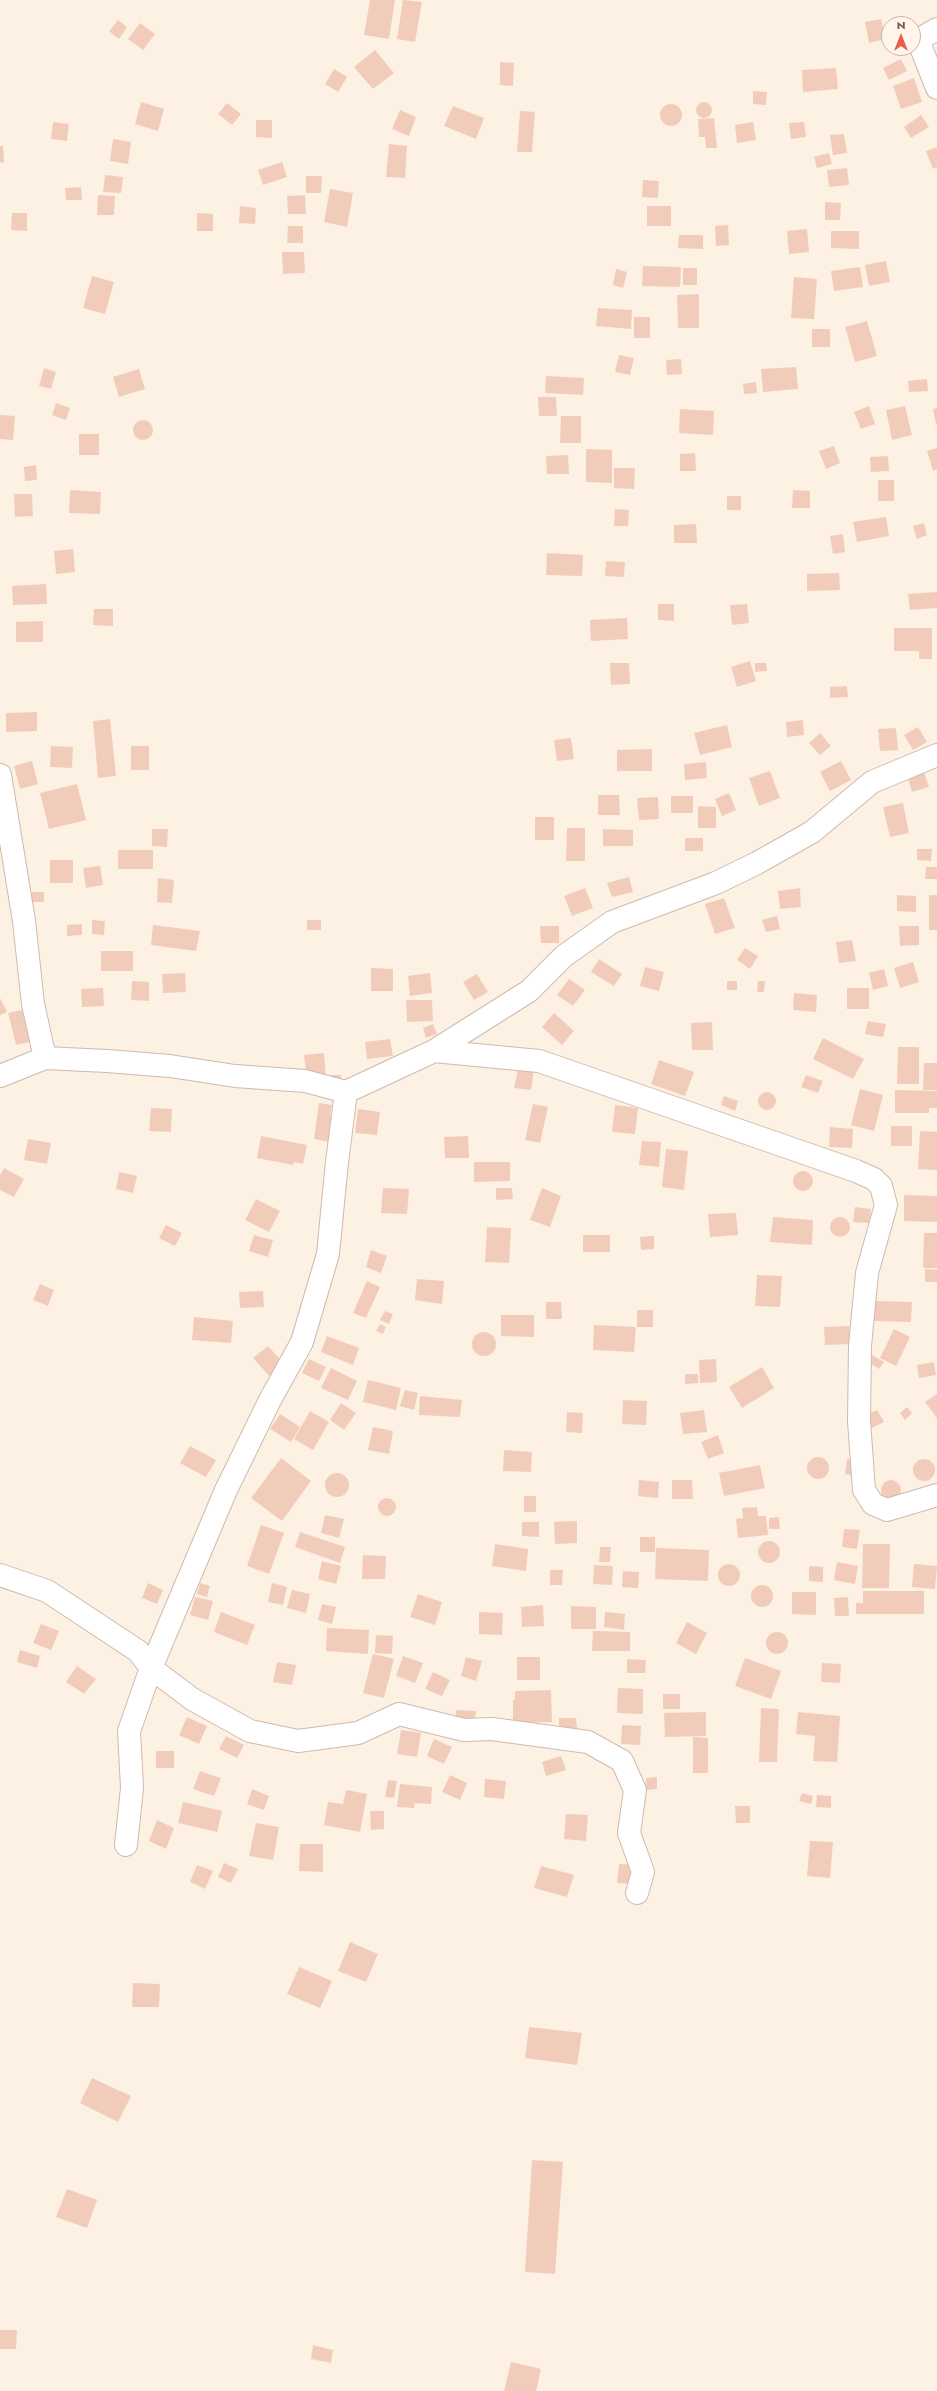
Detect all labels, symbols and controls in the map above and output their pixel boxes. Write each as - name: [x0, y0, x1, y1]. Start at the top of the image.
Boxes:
- north arrow: [881, 16, 921, 56]
- text: N: [897, 17, 905, 33]

